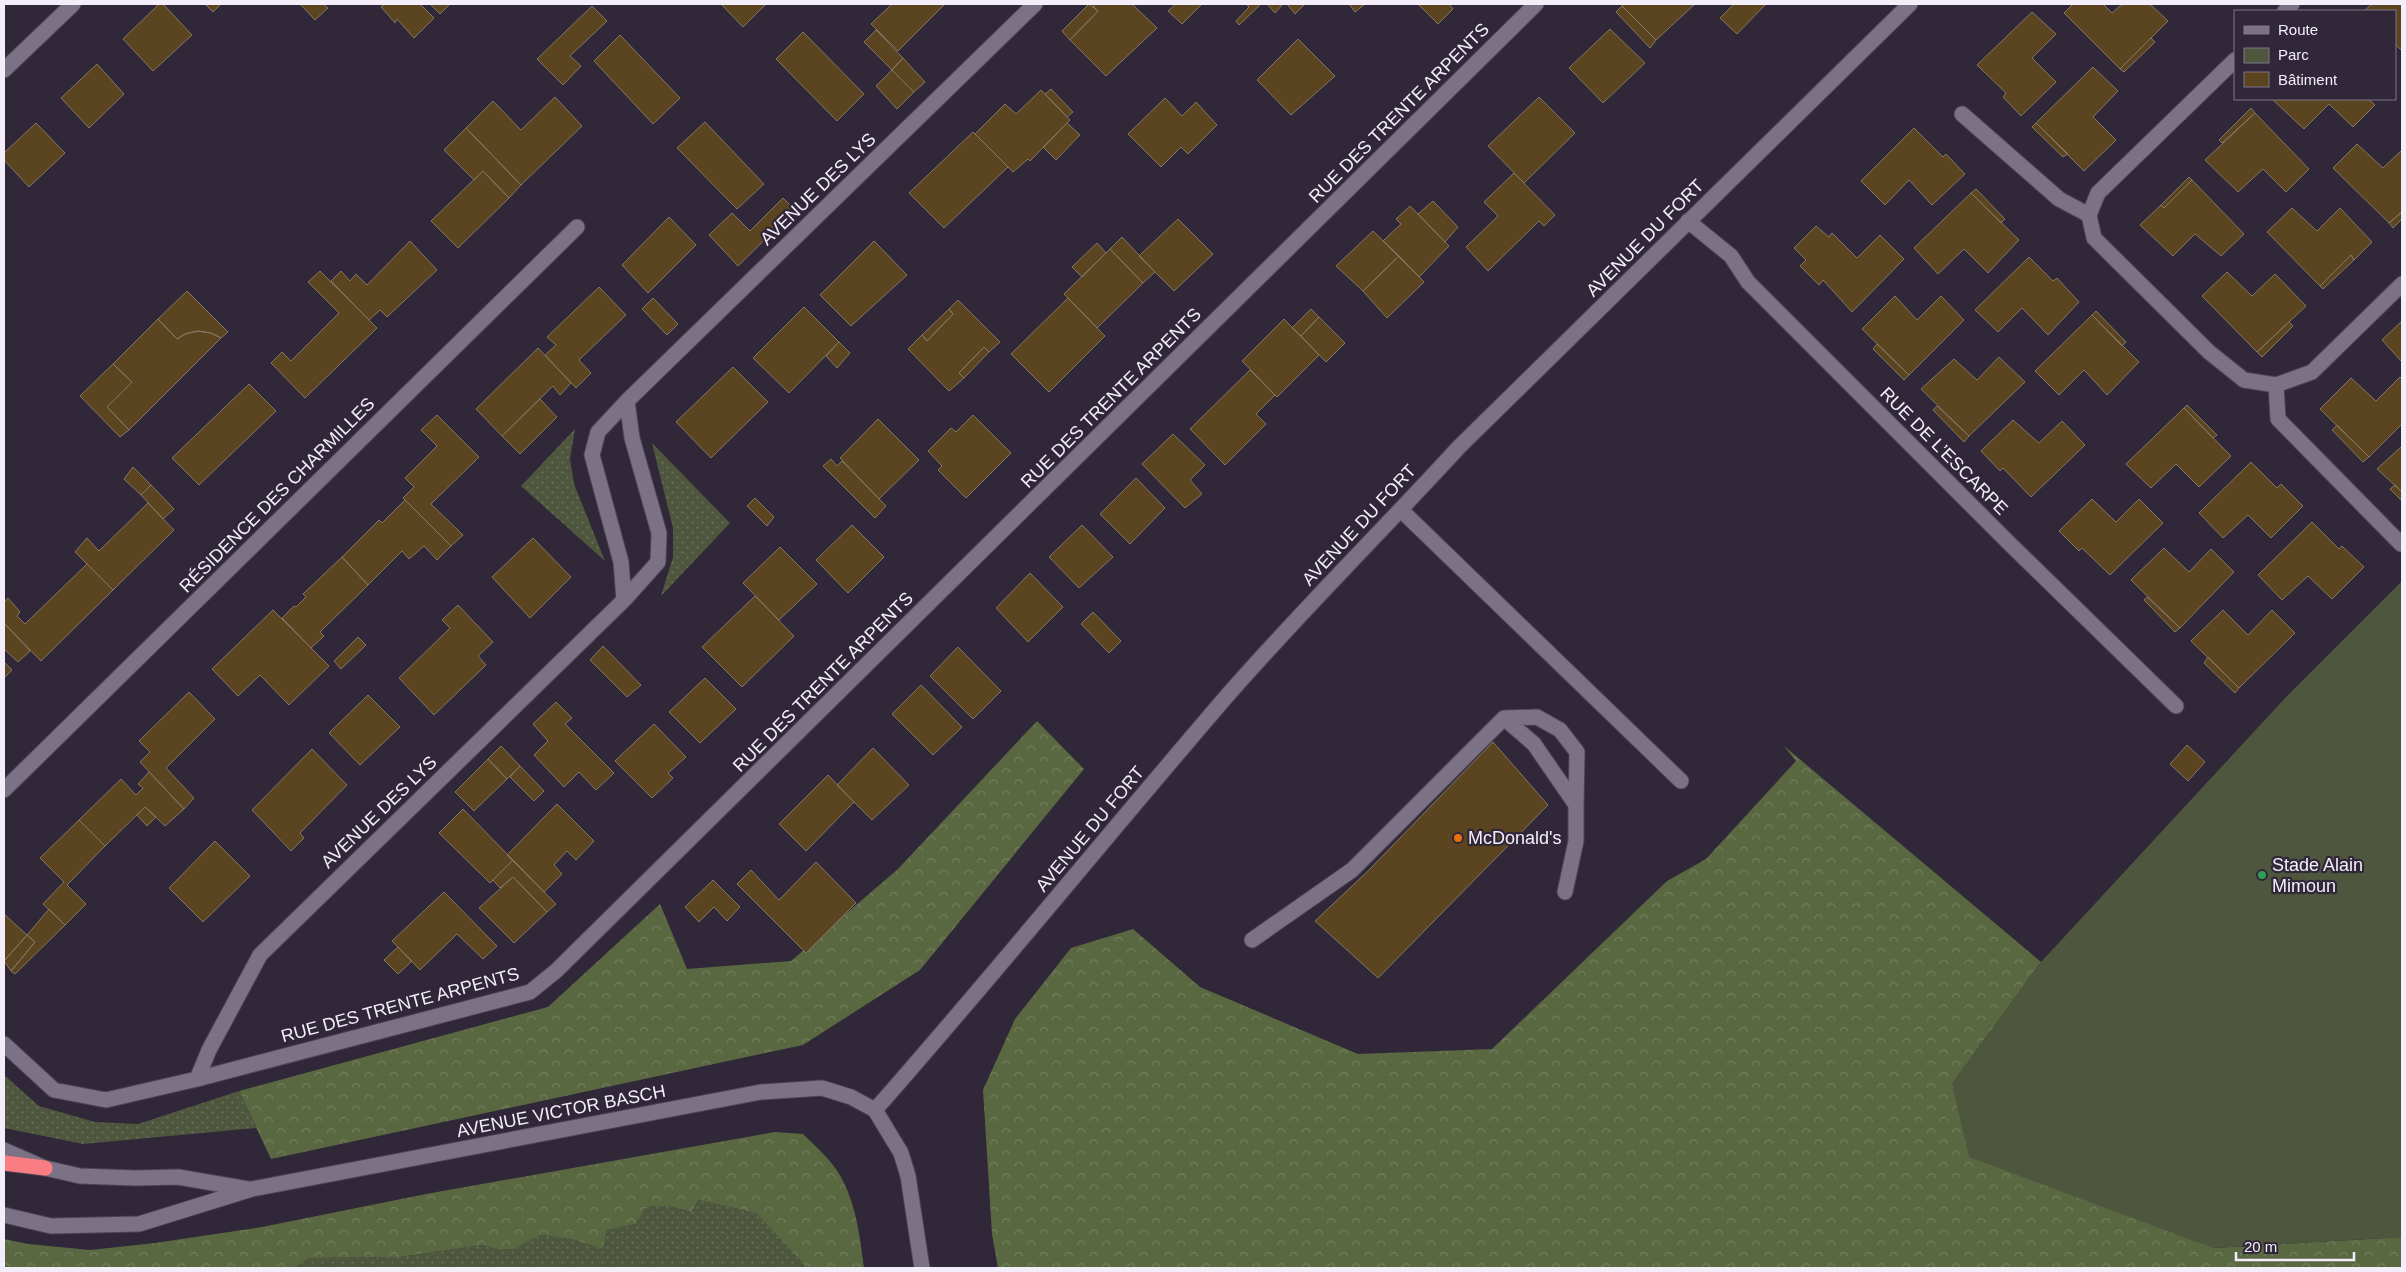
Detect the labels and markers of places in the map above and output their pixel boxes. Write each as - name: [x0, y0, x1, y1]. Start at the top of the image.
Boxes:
- place label: McDonald's: [1468, 828, 1561, 848]
- marker: McDonald's: [1452, 832, 1464, 844]
- place label: Stade Alain Mimoun: [2272, 855, 2363, 896]
- marker: Stade Alain Mimoun: [2256, 869, 2268, 881]

